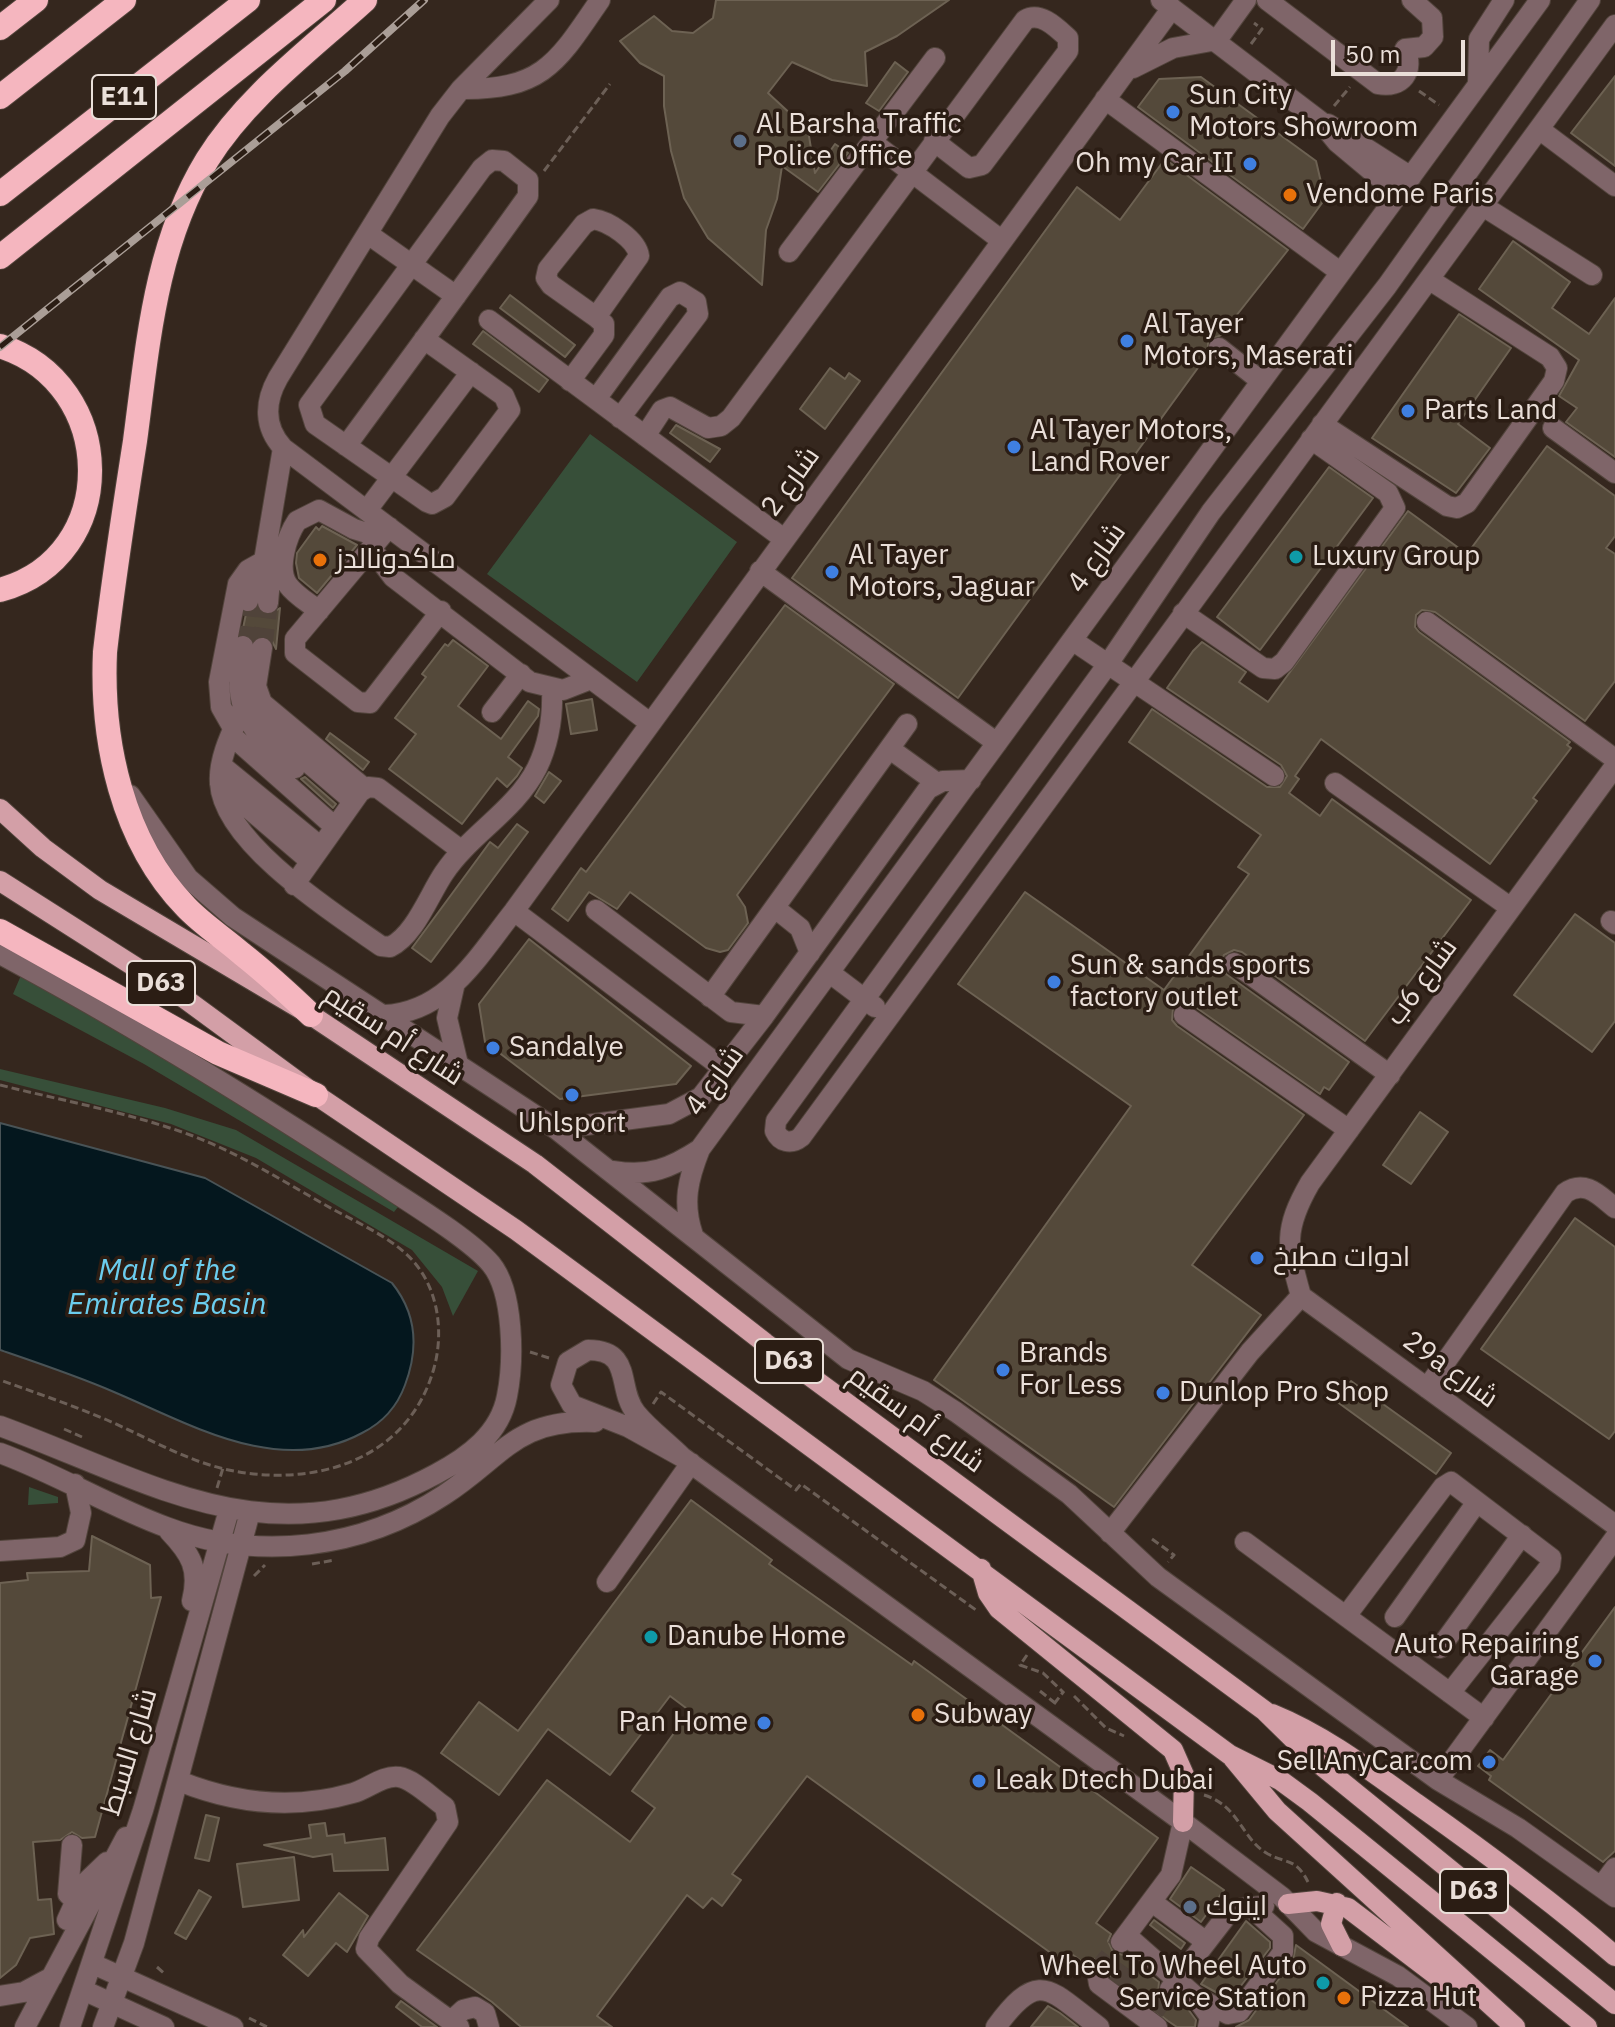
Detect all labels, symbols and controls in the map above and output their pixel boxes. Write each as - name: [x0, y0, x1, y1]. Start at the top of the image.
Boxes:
- scale bar: [1335, 24, 1469, 74]
- text: 50 m: [1345, 38, 1400, 70]
- road number: E11: [92, 75, 156, 119]
- place label: Sun City Motors Showroom: [1189, 79, 1418, 145]
- marker: Sun City Motors Showroom: [1164, 103, 1182, 121]
- place label: Al Barsha Traffic Police Office: [756, 108, 962, 174]
- marker: Al Barsha Traffic Police Office: [731, 132, 749, 150]
- place label: Oh my Car II: [1075, 147, 1234, 181]
- marker: Oh my Car II: [1241, 155, 1259, 173]
- place label: Vendome Paris: [1306, 178, 1494, 212]
- marker: Vendome Paris: [1281, 186, 1299, 204]
- place label: Al Tayer Motors, Maserati: [1143, 308, 1353, 374]
- marker: Al Tayer Motors, Maserati: [1118, 332, 1136, 350]
- place label: Parts Land: [1424, 394, 1557, 428]
- marker: Parts Land: [1399, 402, 1417, 420]
- place label: Al Tayer Motors, Land Rover: [1030, 414, 1232, 480]
- marker: Al Tayer Motors, Land Rover: [1005, 438, 1023, 456]
- street label: شارع 2: [755, 441, 827, 523]
- street label: شارع 4: [1061, 517, 1133, 599]
- place label: Al Tayer Motors, Jaguar: [848, 539, 1035, 605]
- place label: Luxury Group: [1312, 540, 1480, 574]
- place label: ماكدونالدز: [336, 543, 456, 577]
- marker: Luxury Group: [1287, 548, 1305, 566]
- marker: ماكدونالدز: [311, 551, 329, 569]
- marker: Al Tayer Motors, Jaguar: [823, 563, 841, 581]
- street label: شارع 6ب: [1379, 932, 1465, 1032]
- place label: Sun & sands sports factory outlet: [1070, 949, 1311, 1015]
- road number: D63: [127, 961, 195, 1005]
- marker: Sun & sands sports factory outlet: [1045, 973, 1063, 991]
- street label: شارع أم سقيم: [317, 978, 469, 1094]
- place label: Sandalye: [509, 1031, 624, 1065]
- marker: Sandalye: [484, 1039, 502, 1057]
- street label: شارع 4: [679, 1040, 751, 1122]
- marker: Uhlsport: [563, 1086, 581, 1104]
- place label: Uhlsport: [518, 1107, 626, 1141]
- place label: ادوات مطبخ: [1273, 1241, 1410, 1275]
- marker: ادوات مطبخ: [1248, 1249, 1266, 1267]
- water label: Mall of the Emirates Basin: [67, 1253, 267, 1324]
- street label: 29a شارع: [1396, 1324, 1504, 1416]
- place label: Brands For Less: [1019, 1337, 1123, 1403]
- road number: D63: [755, 1339, 823, 1383]
- street label: شارع أم سقيم: [841, 1359, 991, 1481]
- marker: Brands For Less: [994, 1361, 1012, 1379]
- place label: Dunlop Pro Shop: [1179, 1376, 1389, 1410]
- marker: Dunlop Pro Shop: [1154, 1384, 1172, 1402]
- place label: Danube Home: [667, 1620, 846, 1654]
- marker: Danube Home: [642, 1628, 660, 1646]
- place label: Auto Repairing Garage: [1394, 1628, 1579, 1694]
- marker: Auto Repairing Garage: [1586, 1652, 1604, 1670]
- street label: شارع السبط: [95, 1685, 165, 1819]
- place label: Subway: [934, 1698, 1032, 1732]
- place label: Pan Home: [619, 1706, 748, 1740]
- marker: Subway: [909, 1706, 927, 1724]
- marker: Pan Home: [755, 1714, 773, 1732]
- place label: SellAnyCar.com: [1277, 1745, 1473, 1779]
- marker: SellAnyCar.com: [1480, 1753, 1498, 1771]
- place label: Leak Dtech Dubai: [995, 1764, 1214, 1798]
- marker: Leak Dtech Dubai: [970, 1772, 988, 1790]
- road number: D63: [1440, 1869, 1508, 1913]
- place label: اينوك: [1206, 1890, 1267, 1924]
- marker: اينوك: [1181, 1898, 1199, 1916]
- place label: Wheel To Wheel Auto Service Station: [1040, 1950, 1307, 2016]
- marker: Wheel To Wheel Auto Service Station: [1314, 1974, 1332, 1992]
- place label: Pizza Hut: [1360, 1981, 1477, 2015]
- marker: Pizza Hut: [1335, 1989, 1353, 2007]

